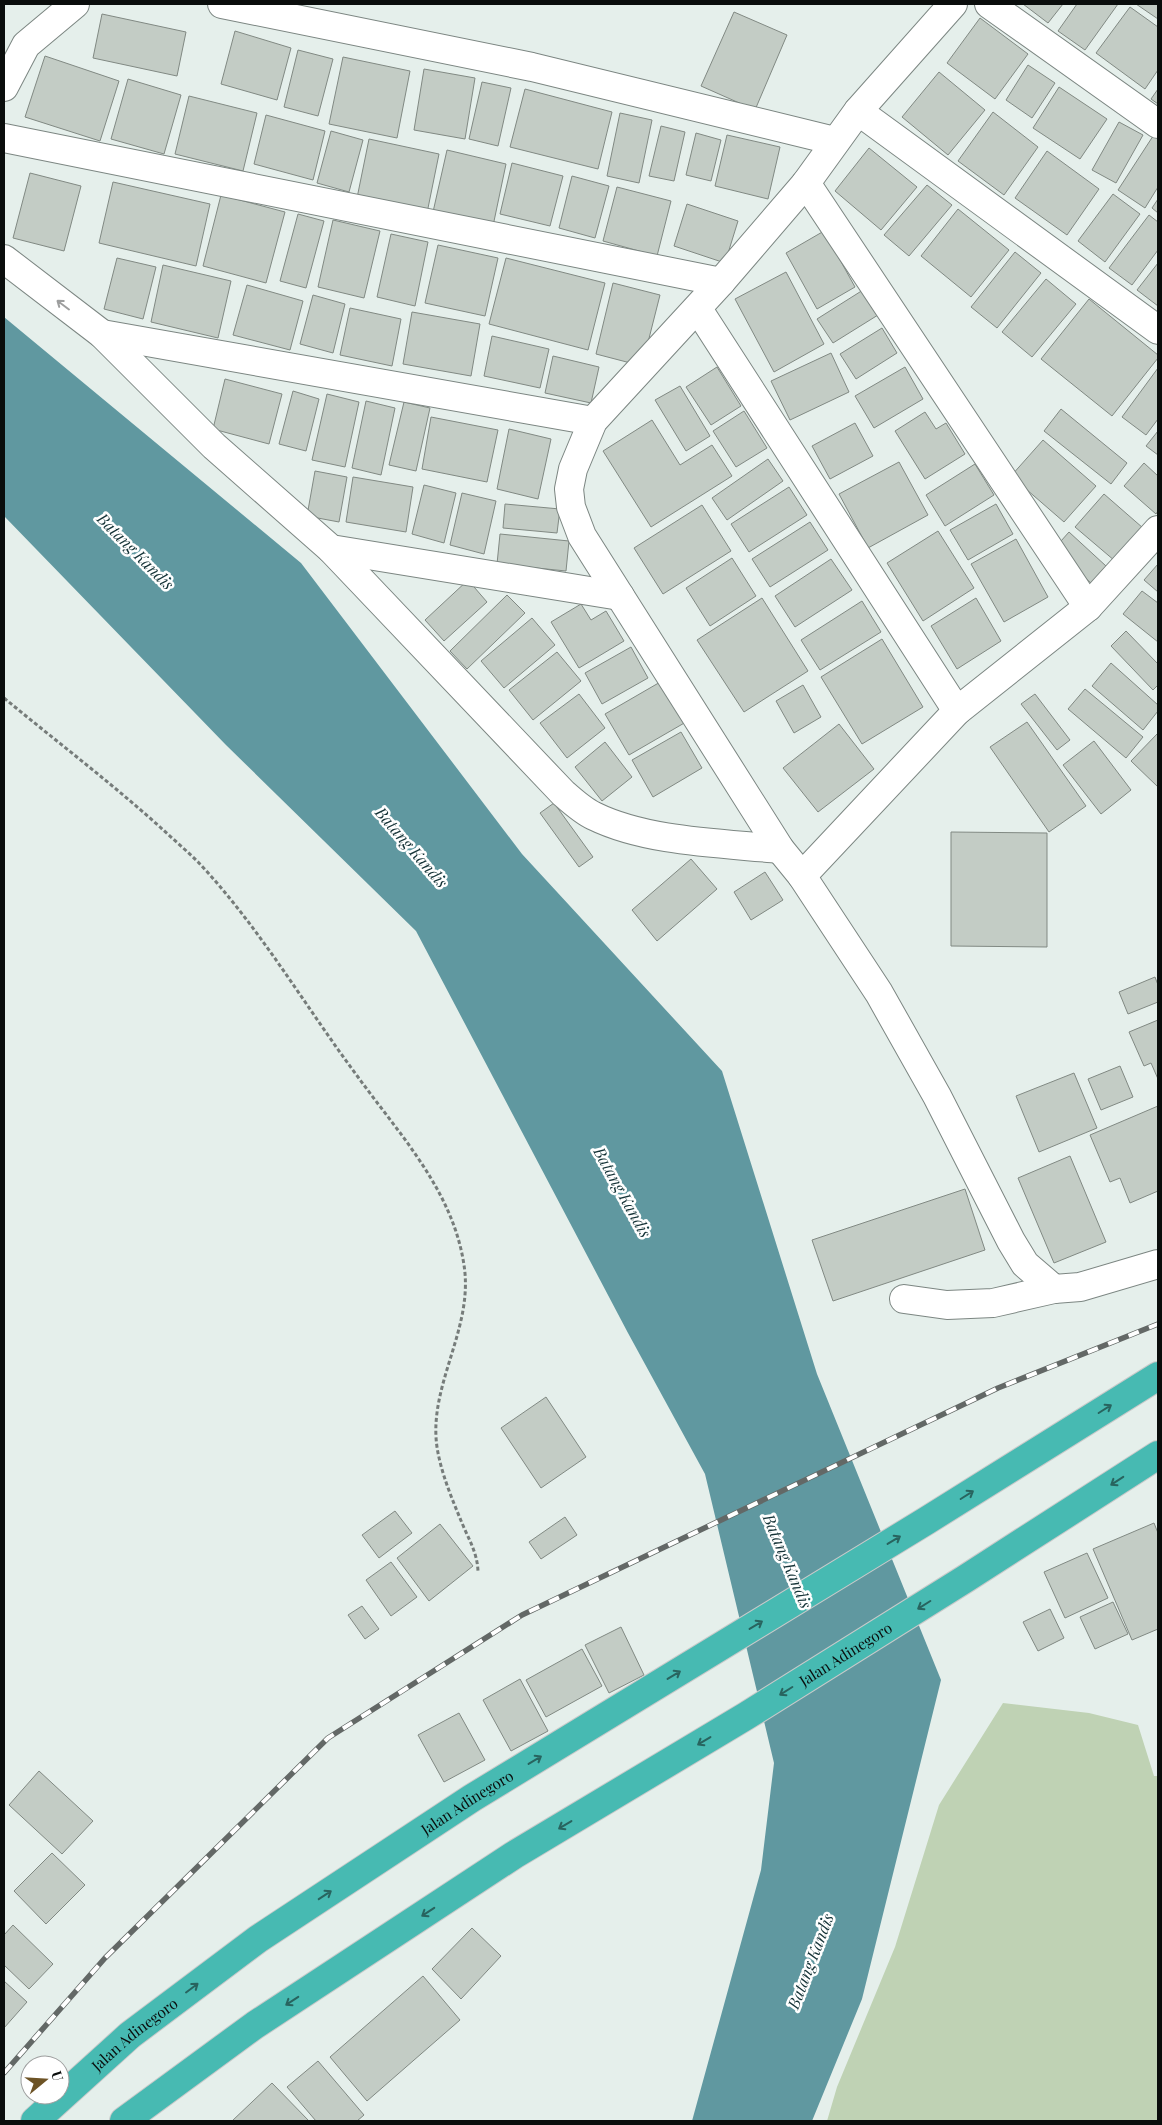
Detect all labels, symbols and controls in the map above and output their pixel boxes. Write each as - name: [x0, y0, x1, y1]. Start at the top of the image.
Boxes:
- one-way arrow: [57, 299, 70, 310]
- water label: Batang Kandis: [92, 507, 179, 594]
- water label: Batang Kandis: [370, 801, 453, 892]
- water label: Batang Kandis: [589, 1142, 657, 1241]
- one-way arrow: [1097, 1404, 1111, 1414]
- one-way arrow: [1111, 1476, 1125, 1486]
- one-way arrow: [960, 1490, 974, 1501]
- water label: Batang Kandis: [758, 1510, 817, 1611]
- one-way arrow: [887, 1535, 901, 1545]
- one-way arrow: [917, 1601, 931, 1611]
- street label: Jalan Adinegoro: [794, 1617, 896, 1691]
- one-way arrow: [748, 1620, 762, 1630]
- one-way arrow: [666, 1670, 680, 1680]
- one-way arrow: [779, 1687, 793, 1697]
- one-way arrow: [698, 1737, 712, 1747]
- one-way arrow: [528, 1754, 542, 1764]
- street label: Jalan Adinegoro: [416, 1765, 517, 1840]
- one-way arrow: [558, 1820, 572, 1830]
- one-way arrow: [318, 1890, 332, 1900]
- one-way arrow: [421, 1907, 435, 1917]
- water label: Batang Kandis: [782, 1910, 838, 2013]
- one-way arrow: [185, 1983, 198, 1994]
- street label: Jalan Adinegoro: [86, 1993, 181, 2076]
- one-way arrow: [285, 1996, 299, 2006]
- north arrow: [20, 2055, 70, 2105]
- text: U: [47, 2068, 68, 2084]

